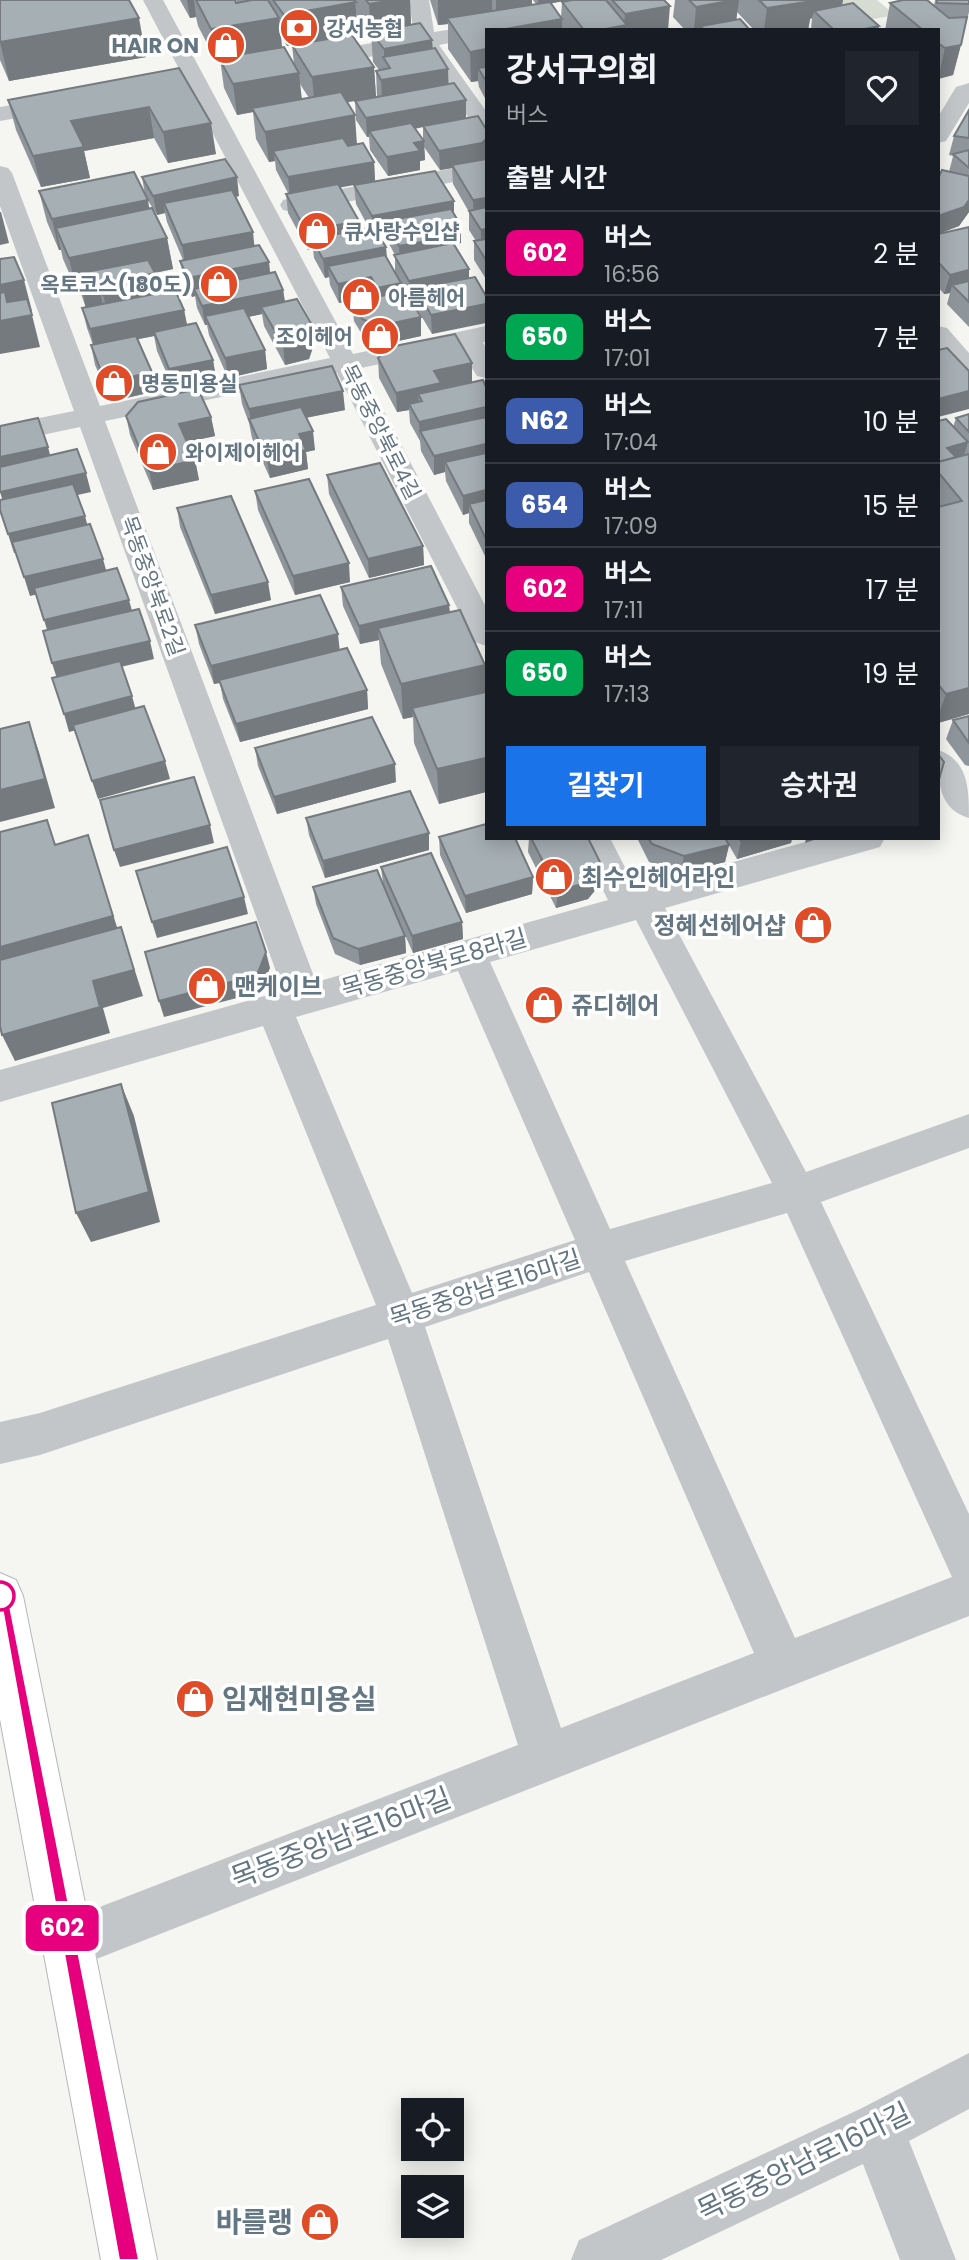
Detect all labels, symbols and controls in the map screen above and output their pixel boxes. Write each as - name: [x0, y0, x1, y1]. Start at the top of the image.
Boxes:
- bank icon: 강서농협: [278, 7, 320, 49]
- place label: 강서농협: [326, 14, 403, 43]
- shop icon: HAIR ON: [205, 24, 247, 66]
- place label: HAIR ON: [112, 31, 199, 60]
- text: 강서구의회: [506, 46, 658, 93]
- button: heart: [845, 51, 919, 125]
- text: 버스: [506, 99, 548, 131]
- text: 출발 시간: [506, 160, 607, 196]
- shop icon: 큐사랑수인샵: [296, 210, 338, 252]
- place label: 큐사랑수인샵: [344, 217, 460, 246]
- text: 버스: [604, 219, 652, 255]
- text: 602: [522, 236, 567, 269]
- text: 2 분: [873, 236, 919, 272]
- text: 16:56: [604, 258, 660, 290]
- shop icon: 옥토코스(180도): [198, 263, 240, 305]
- place label: 옥토코스(180도): [40, 270, 192, 299]
- shop icon: 아름헤어: [340, 276, 382, 318]
- place label: 아름헤어: [388, 283, 465, 312]
- text: 버스: [604, 303, 652, 339]
- shop icon: 조이헤어: [359, 315, 401, 357]
- text: 650: [521, 320, 568, 353]
- text: 7 분: [874, 320, 919, 356]
- place label: 조이헤어: [276, 322, 353, 351]
- text: 17:01: [604, 342, 651, 374]
- street label: 목동중앙북로4길: [334, 359, 428, 505]
- shop icon: 명동미용실: [93, 362, 135, 404]
- place label: 명동미용실: [141, 369, 238, 398]
- text: 버스: [604, 387, 652, 423]
- text: N62: [521, 404, 568, 437]
- text: 10 분: [863, 404, 919, 440]
- text: 17:04: [604, 426, 658, 458]
- shop icon: 와이제이헤어: [137, 431, 179, 473]
- place label: 와이제이헤어: [185, 438, 301, 467]
- text: 버스: [604, 471, 652, 507]
- text: 654: [521, 488, 568, 521]
- text: 15 분: [863, 488, 919, 524]
- text: 17:09: [604, 510, 658, 542]
- street label: 목동중앙북로2길: [114, 512, 192, 660]
- text: 버스: [604, 555, 652, 591]
- text: 602: [522, 572, 567, 605]
- text: 17 분: [866, 572, 919, 608]
- text: 17:11: [604, 594, 644, 626]
- text: 버스: [604, 639, 652, 675]
- text: 650: [521, 656, 568, 689]
- text: 19 분: [863, 656, 919, 692]
- text: 17:13: [604, 678, 650, 710]
- button: 길찾기: [506, 746, 706, 826]
- button: 승차권: [720, 746, 919, 826]
- shop icon: 최수인헤어라인: [533, 856, 575, 898]
- place label: 최수인헤어라인: [581, 861, 736, 894]
- shop icon: 정혜선헤어샵: [792, 904, 834, 946]
- place label: 정혜선헤어샵: [654, 909, 786, 942]
- street label: 목동중앙북로8라길: [337, 921, 531, 1005]
- shop icon: 맨케이브: [186, 965, 228, 1007]
- place label: 맨케이브: [234, 970, 322, 1003]
- shop icon: 쥬디헤어: [523, 984, 565, 1026]
- place label: 쥬디헤어: [571, 989, 659, 1022]
- street label: 목동중앙남로16마길: [385, 1241, 585, 1335]
- unlabelled marker: [0, 1581, 15, 1611]
- shop icon: 임재현미용실: [174, 1678, 216, 1720]
- place label: 임재현미용실: [222, 1680, 377, 1719]
- street label: 목동중앙남로16마길: [225, 1778, 457, 1898]
- line badge: 602: [22, 1905, 102, 1951]
- text: 602: [40, 1911, 84, 1944]
- street label: 목동중앙남로16마길: [691, 2093, 917, 2231]
- map controls: [401, 2098, 464, 2238]
- button: locate: [401, 2098, 464, 2161]
- button: layers: [401, 2175, 464, 2238]
- shop icon: 바를랭: [299, 2201, 341, 2243]
- place label: 바를랭: [216, 2203, 293, 2242]

